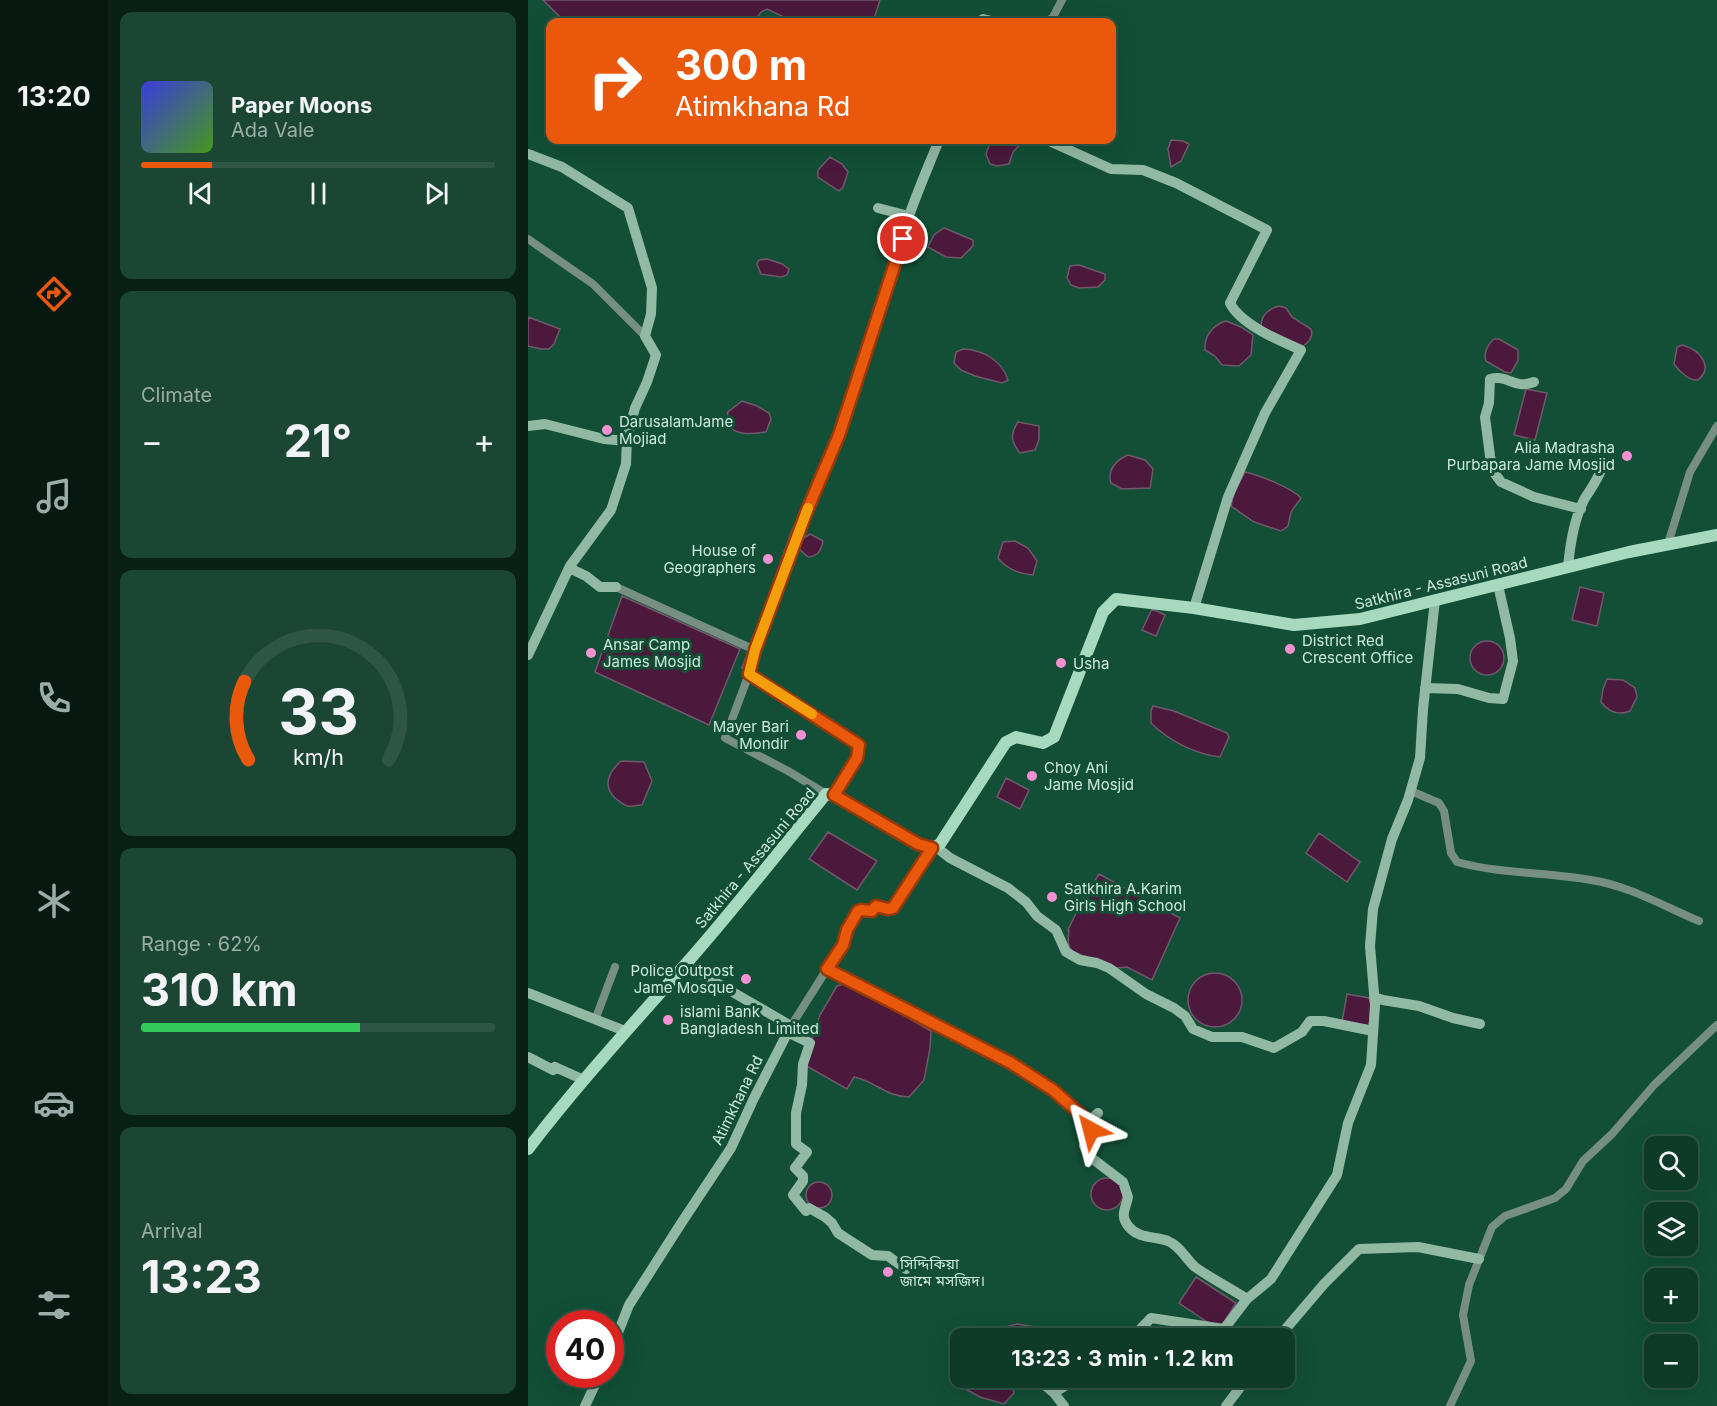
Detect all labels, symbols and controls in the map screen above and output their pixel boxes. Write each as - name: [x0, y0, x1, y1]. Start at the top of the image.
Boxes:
- text: 300 m: [675, 39, 807, 90]
- icon: right: [576, 42, 654, 120]
- text: 13:20: [17, 80, 91, 113]
- text: Atimkhana Rd: [675, 90, 850, 123]
- text: Paper Moons: [231, 92, 372, 118]
- text: Ada Vale: [231, 118, 314, 142]
- icon: previous: [184, 177, 217, 210]
- icon: pause: [302, 177, 335, 210]
- icon: next: [420, 177, 453, 210]
- pin: [877, 213, 928, 264]
- icon: arrive: [886, 222, 919, 255]
- icon: directions: [33, 273, 75, 315]
- text: Climate: [141, 383, 212, 407]
- place label: DarusalamJame Mojiad: [619, 412, 733, 448]
- text: 21°: [284, 413, 352, 468]
- text: −: [141, 421, 163, 461]
- text: +: [473, 421, 495, 461]
- marker: DarusalamJame Mojiad: [600, 423, 614, 437]
- place label: Alia Madrasha Purbapara Jame Mosjid: [1447, 438, 1615, 474]
- marker: Alia Madrasha Purbapara Jame Mosjid: [1620, 449, 1634, 463]
- icon: music: [33, 475, 75, 517]
- place label: House of Geographers: [663, 541, 756, 577]
- marker: House of Geographers: [761, 552, 775, 566]
- street label: Satkhira - Assasuni Road: [1353, 552, 1529, 614]
- place label: District Red Crescent Office: [1302, 631, 1413, 667]
- place label: Ansar Camp James Mosjid: [603, 635, 701, 671]
- marker: District Red Crescent Office: [1283, 642, 1297, 656]
- marker: Ansar Camp James Mosjid: [584, 646, 598, 660]
- place label: Usha: [1073, 654, 1109, 673]
- marker: Usha: [1054, 656, 1068, 670]
- text: 33: [278, 674, 358, 749]
- icon: phone: [33, 677, 75, 719]
- place label: Mayer Bari Mondir: [713, 717, 789, 753]
- marker: Mayer Bari Mondir: [794, 728, 808, 742]
- text: km/h: [293, 744, 343, 770]
- place label: Choy Ani Jame Mosjid: [1044, 758, 1134, 794]
- marker: Choy Ani Jame Mosjid: [1025, 769, 1039, 783]
- street label: Satkhira - Assasuni Road: [691, 784, 819, 932]
- place label: Satkhira A.Karim Girls High School: [1064, 879, 1186, 915]
- icon: climate: [33, 880, 75, 922]
- marker: Satkhira A.Karim Girls High School: [1045, 890, 1059, 904]
- text: Range · 62%: [141, 932, 262, 956]
- place label: Police Outpost Jame Mosque: [630, 961, 734, 997]
- text: 310 km: [141, 962, 298, 1017]
- marker: Police Outpost Jame Mosque: [739, 972, 753, 986]
- place label: islami Bank Bangladesh Limited: [680, 1002, 819, 1038]
- marker: islami Bank Bangladesh Limited: [661, 1013, 675, 1027]
- street label: Atimkhana Rd: [707, 1052, 767, 1148]
- icon: car: [33, 1082, 75, 1124]
- position arrow: [1059, 1098, 1123, 1162]
- map controls: [1644, 1136, 1698, 1388]
- button: search: [1644, 1136, 1698, 1190]
- button: layers: [1644, 1202, 1698, 1256]
- text: Arrival: [141, 1219, 203, 1243]
- text: 13:23: [141, 1249, 262, 1304]
- place label: সিদ্দিকিয়া জামে মসজিদ।: [899, 1254, 985, 1290]
- marker: সিদ্দিকিয়া জামে মসজিদ।: [881, 1265, 895, 1279]
- button: +: [1644, 1268, 1698, 1322]
- icon: filters: [33, 1284, 75, 1326]
- speed limit sign: 40: [546, 1310, 624, 1388]
- button: −: [1644, 1334, 1698, 1388]
- text: 13:23 · 3 min · 1.2 km: [1011, 1345, 1234, 1371]

